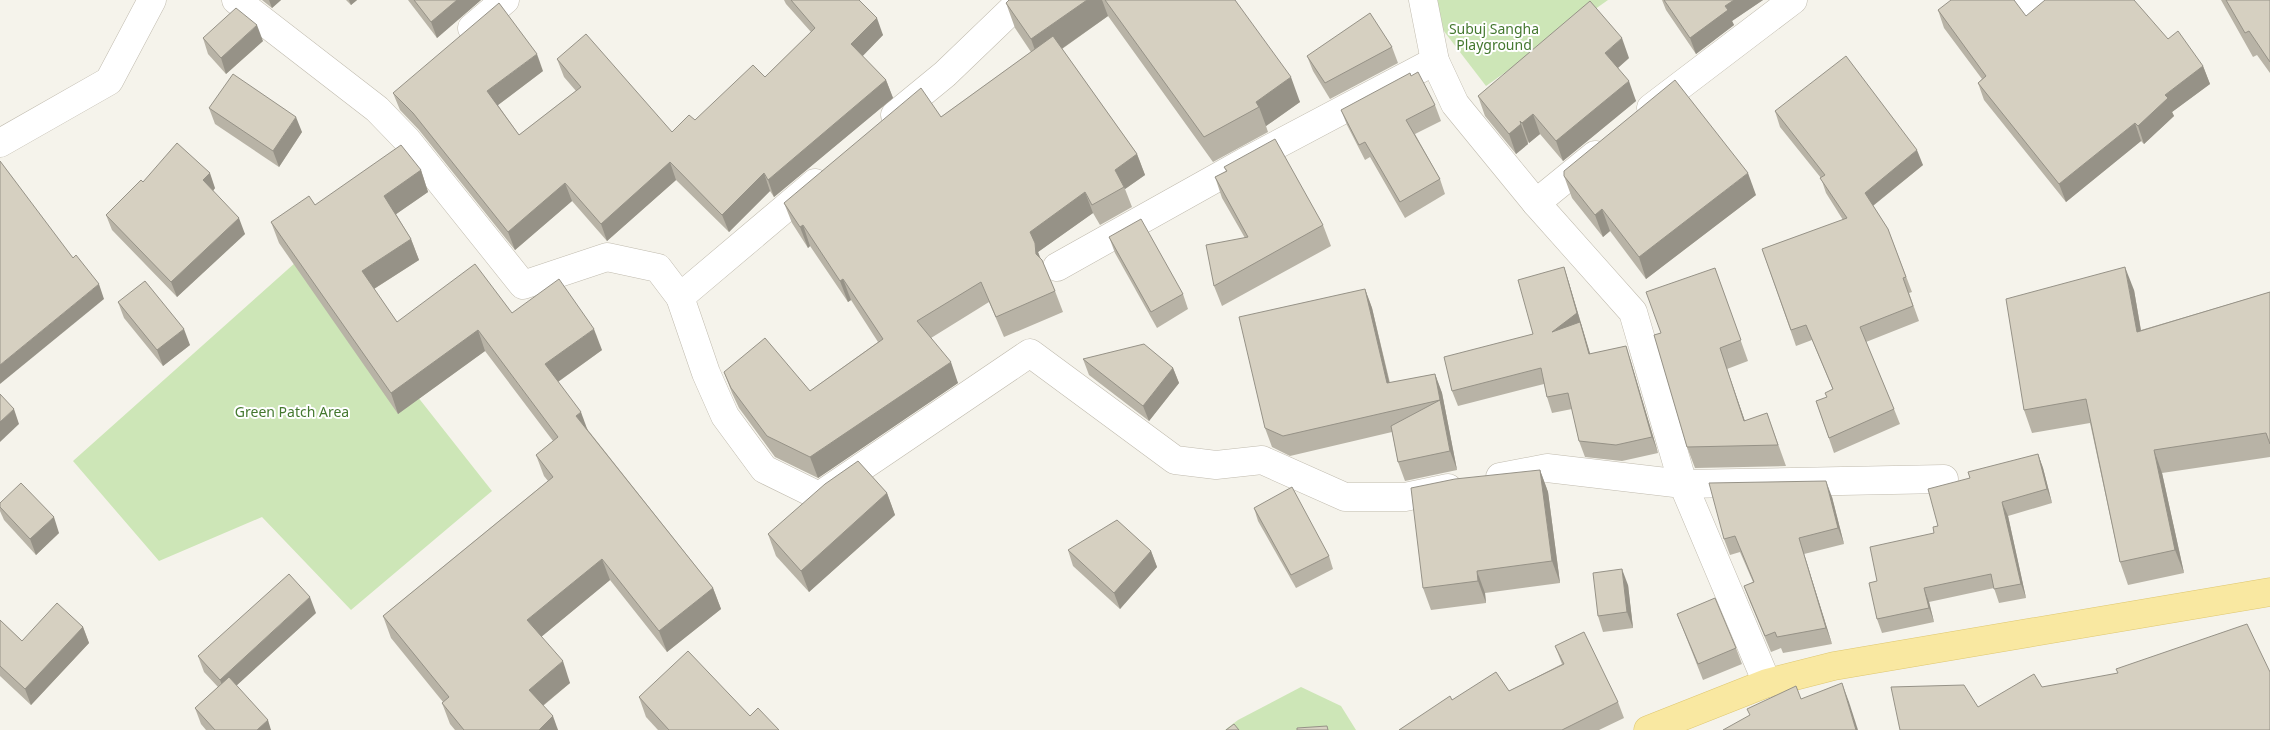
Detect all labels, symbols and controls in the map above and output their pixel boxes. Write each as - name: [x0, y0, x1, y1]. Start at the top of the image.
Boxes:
- park label: Subuj Sangha Playground: [1449, 19, 1539, 54]
- park label: Green Patch Area: [235, 402, 349, 421]

